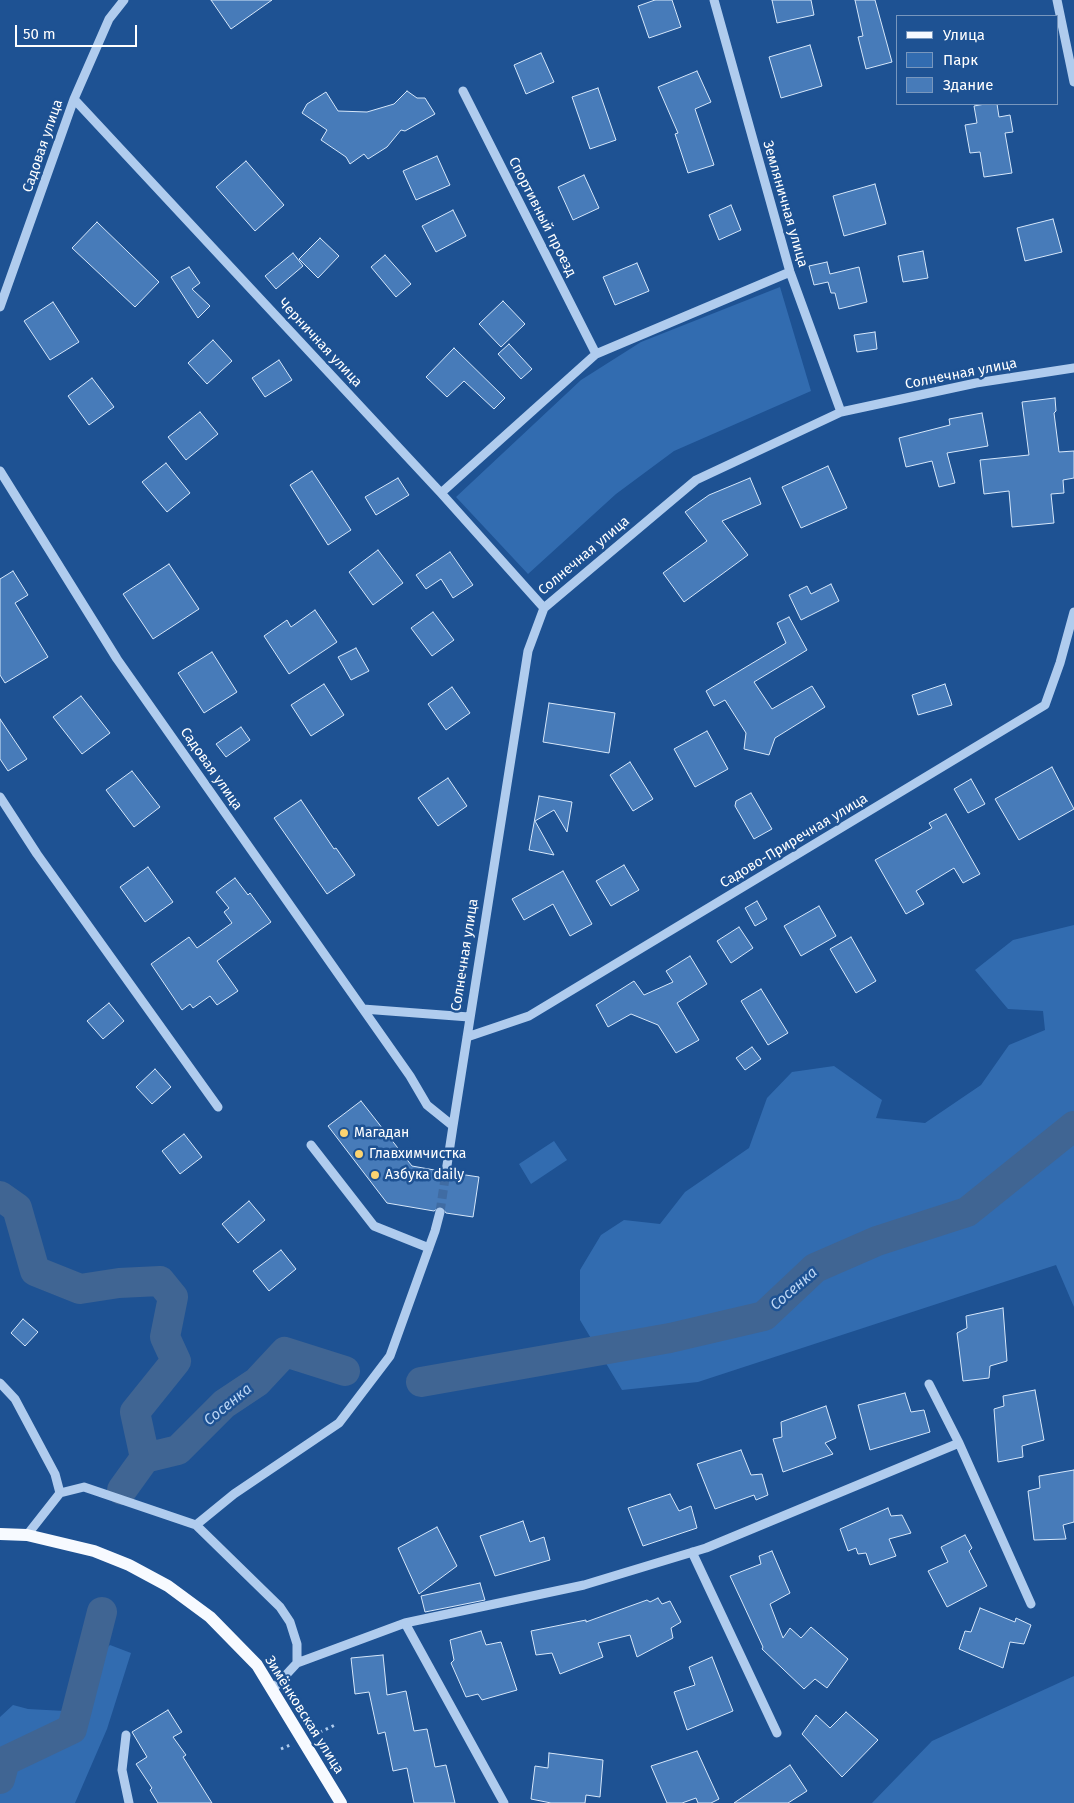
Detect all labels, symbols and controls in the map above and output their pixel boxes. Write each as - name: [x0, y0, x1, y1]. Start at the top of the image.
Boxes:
- scale bar: [18, 15, 140, 47]
- legend: [896, 15, 1059, 105]
- text: 50 m: [23, 25, 56, 43]
- text: Улица: [943, 26, 985, 44]
- text: Парк: [943, 51, 978, 69]
- text: Здание: [943, 76, 993, 94]
- street label: Садовая улица: [19, 97, 67, 195]
- street label: Земляничная улица: [759, 139, 811, 269]
- street label: Спортивный проезд: [505, 154, 579, 280]
- street label: Черничная улица: [275, 295, 365, 391]
- street label: Солнечная улица: [904, 355, 1018, 393]
- street label: Солнечная улица: [535, 513, 633, 599]
- street label: Садовая улица: [176, 724, 246, 814]
- street label: Садово-Приречная улица: [717, 790, 871, 892]
- street label: Солнечная улица: [448, 898, 482, 1012]
- place label: Магадан: [354, 1125, 409, 1141]
- marker: Магадан: [338, 1127, 350, 1139]
- place label: Главхимчистка: [369, 1146, 466, 1162]
- marker: Главхимчистка: [353, 1148, 365, 1160]
- place label: Азбука daily: [385, 1167, 464, 1183]
- marker: Азбука daily: [369, 1169, 381, 1181]
- water label: Сосенка: [767, 1264, 821, 1314]
- water label: Сосенка: [200, 1380, 256, 1430]
- street label: Зимёнковская улица: [261, 1653, 347, 1777]

